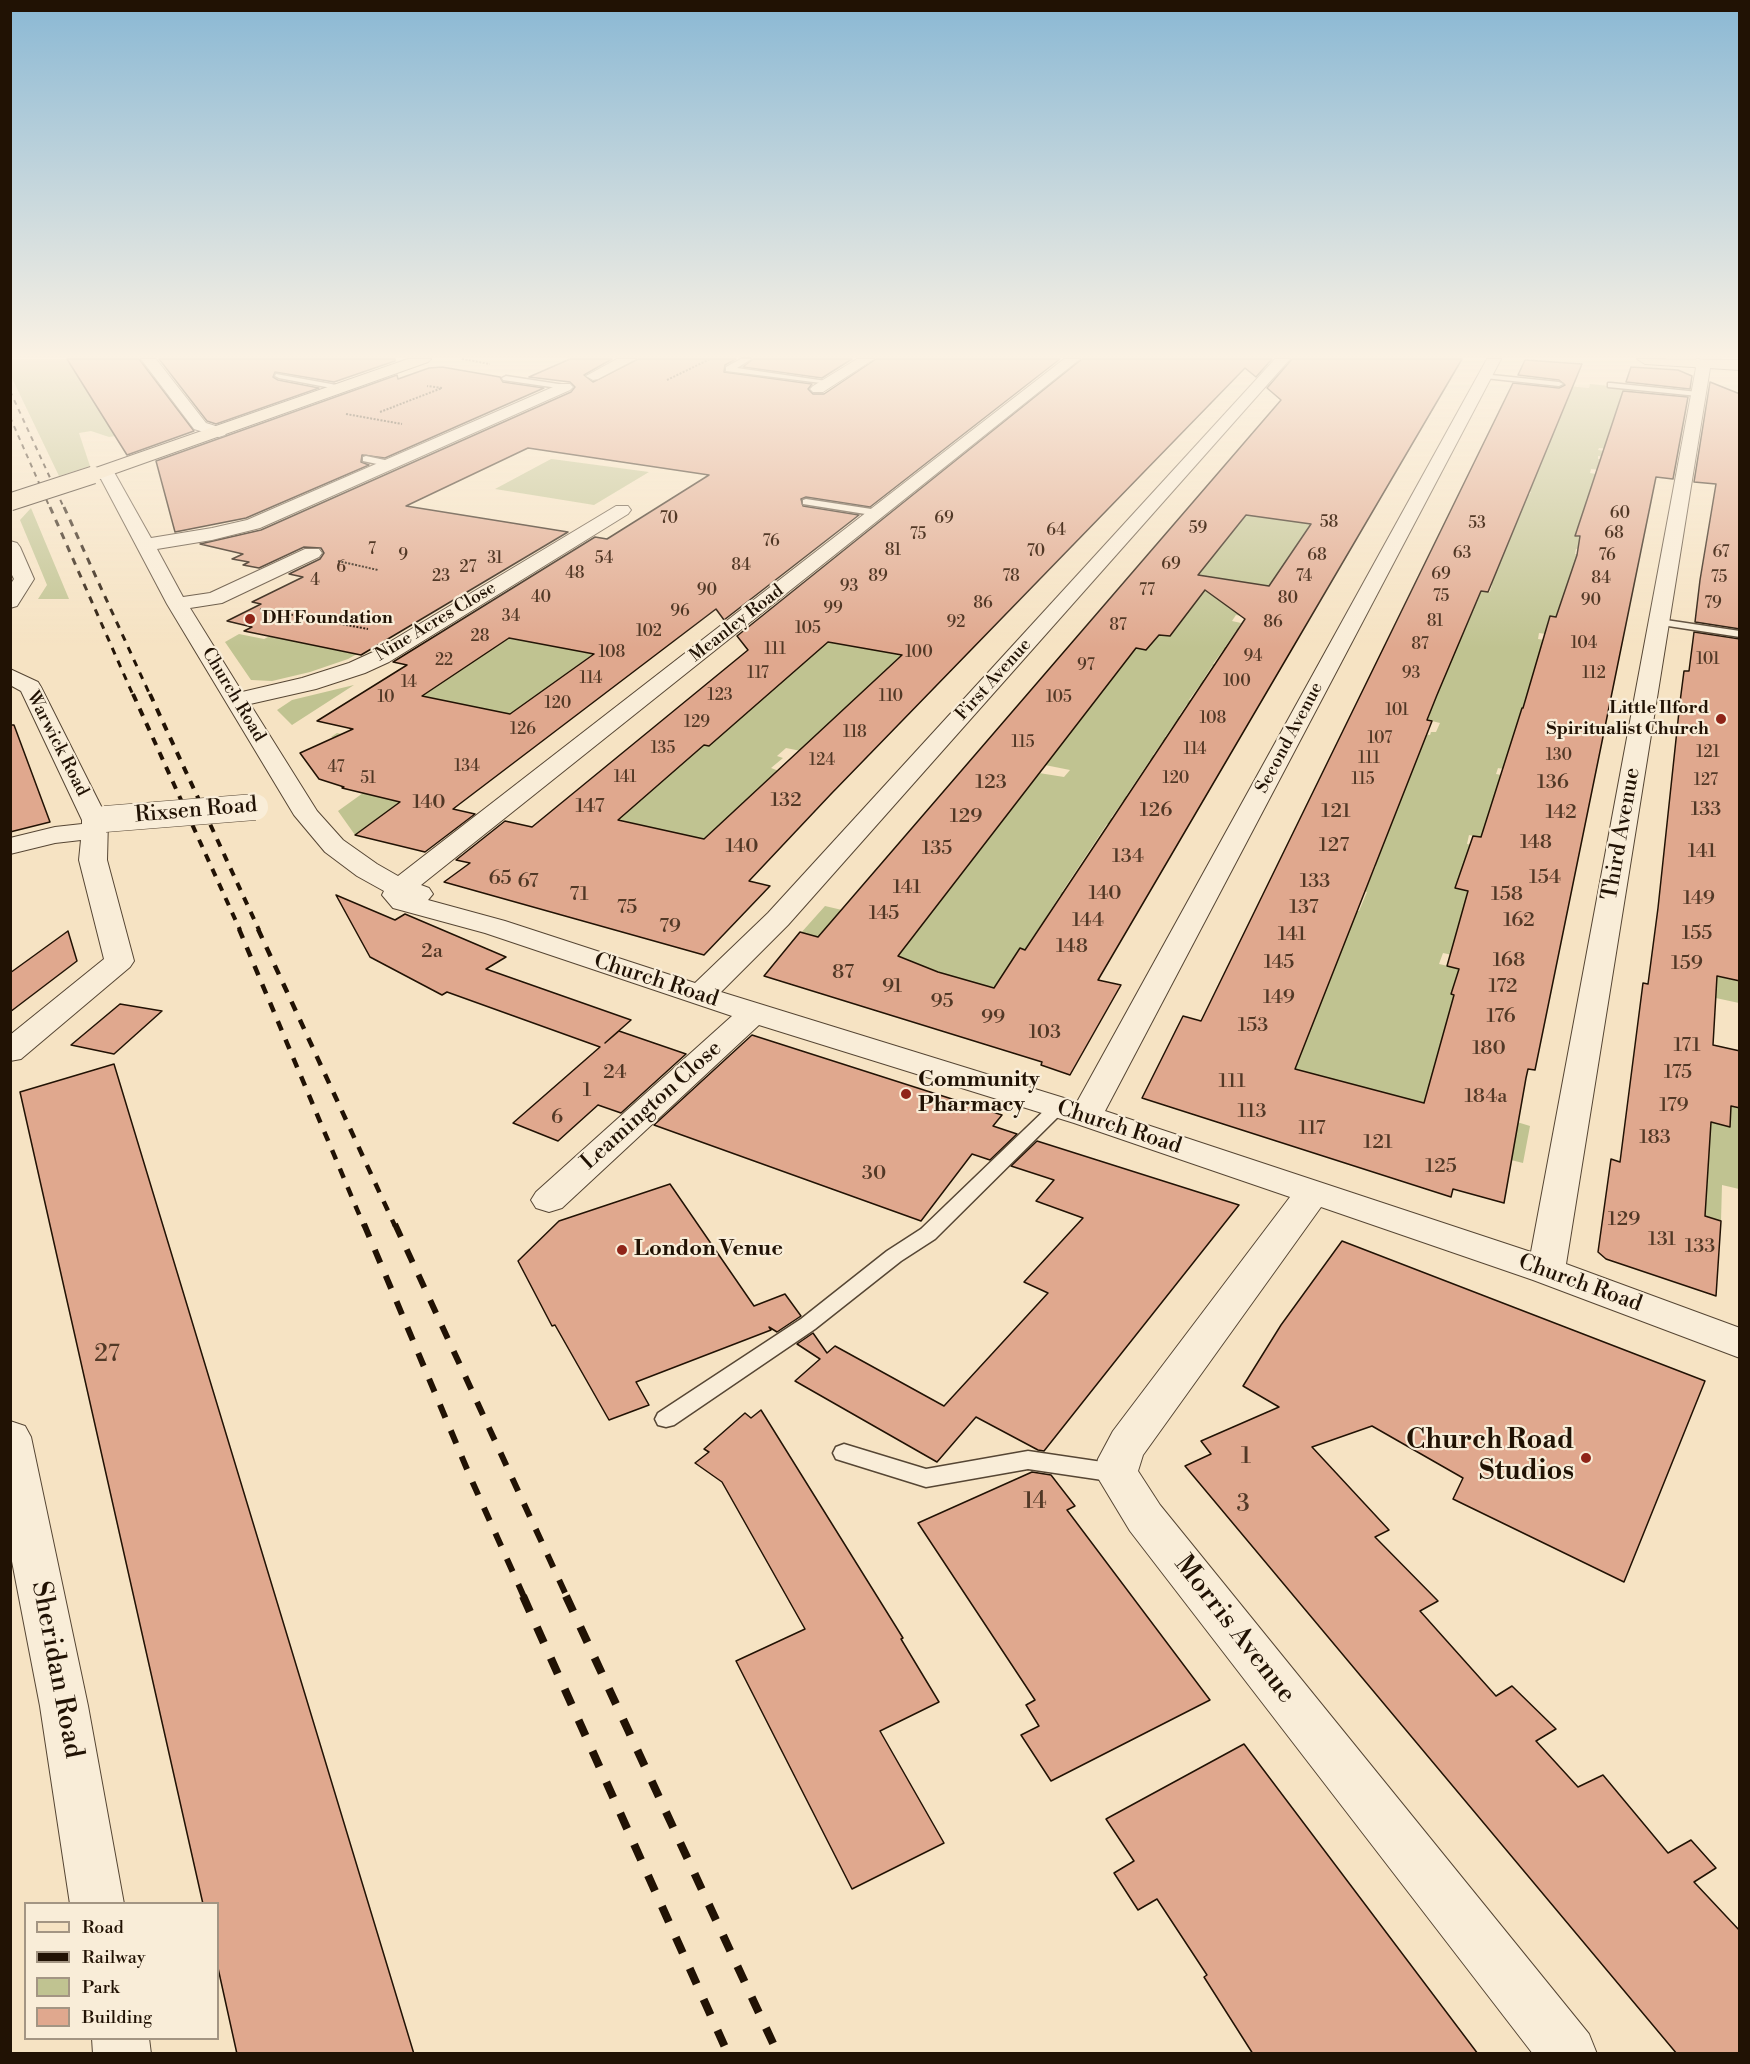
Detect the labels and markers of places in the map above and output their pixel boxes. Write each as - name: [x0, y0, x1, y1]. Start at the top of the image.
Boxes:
- place label: DH Foundation: [262, 608, 393, 630]
- marker: DH Foundation: [243, 612, 257, 626]
- place label: Little Ilford Spiritualist Church: [1546, 698, 1709, 740]
- marker: Little Ilford Spiritualist Church: [1714, 712, 1728, 726]
- place label: Community Pharmacy: [918, 1068, 1039, 1120]
- marker: Community Pharmacy: [899, 1087, 913, 1101]
- place label: London Venue: [634, 1237, 783, 1263]
- marker: London Venue: [615, 1243, 629, 1257]
- place label: Church Road Studios: [1406, 1426, 1574, 1489]
- marker: Church Road Studios: [1579, 1451, 1593, 1465]

